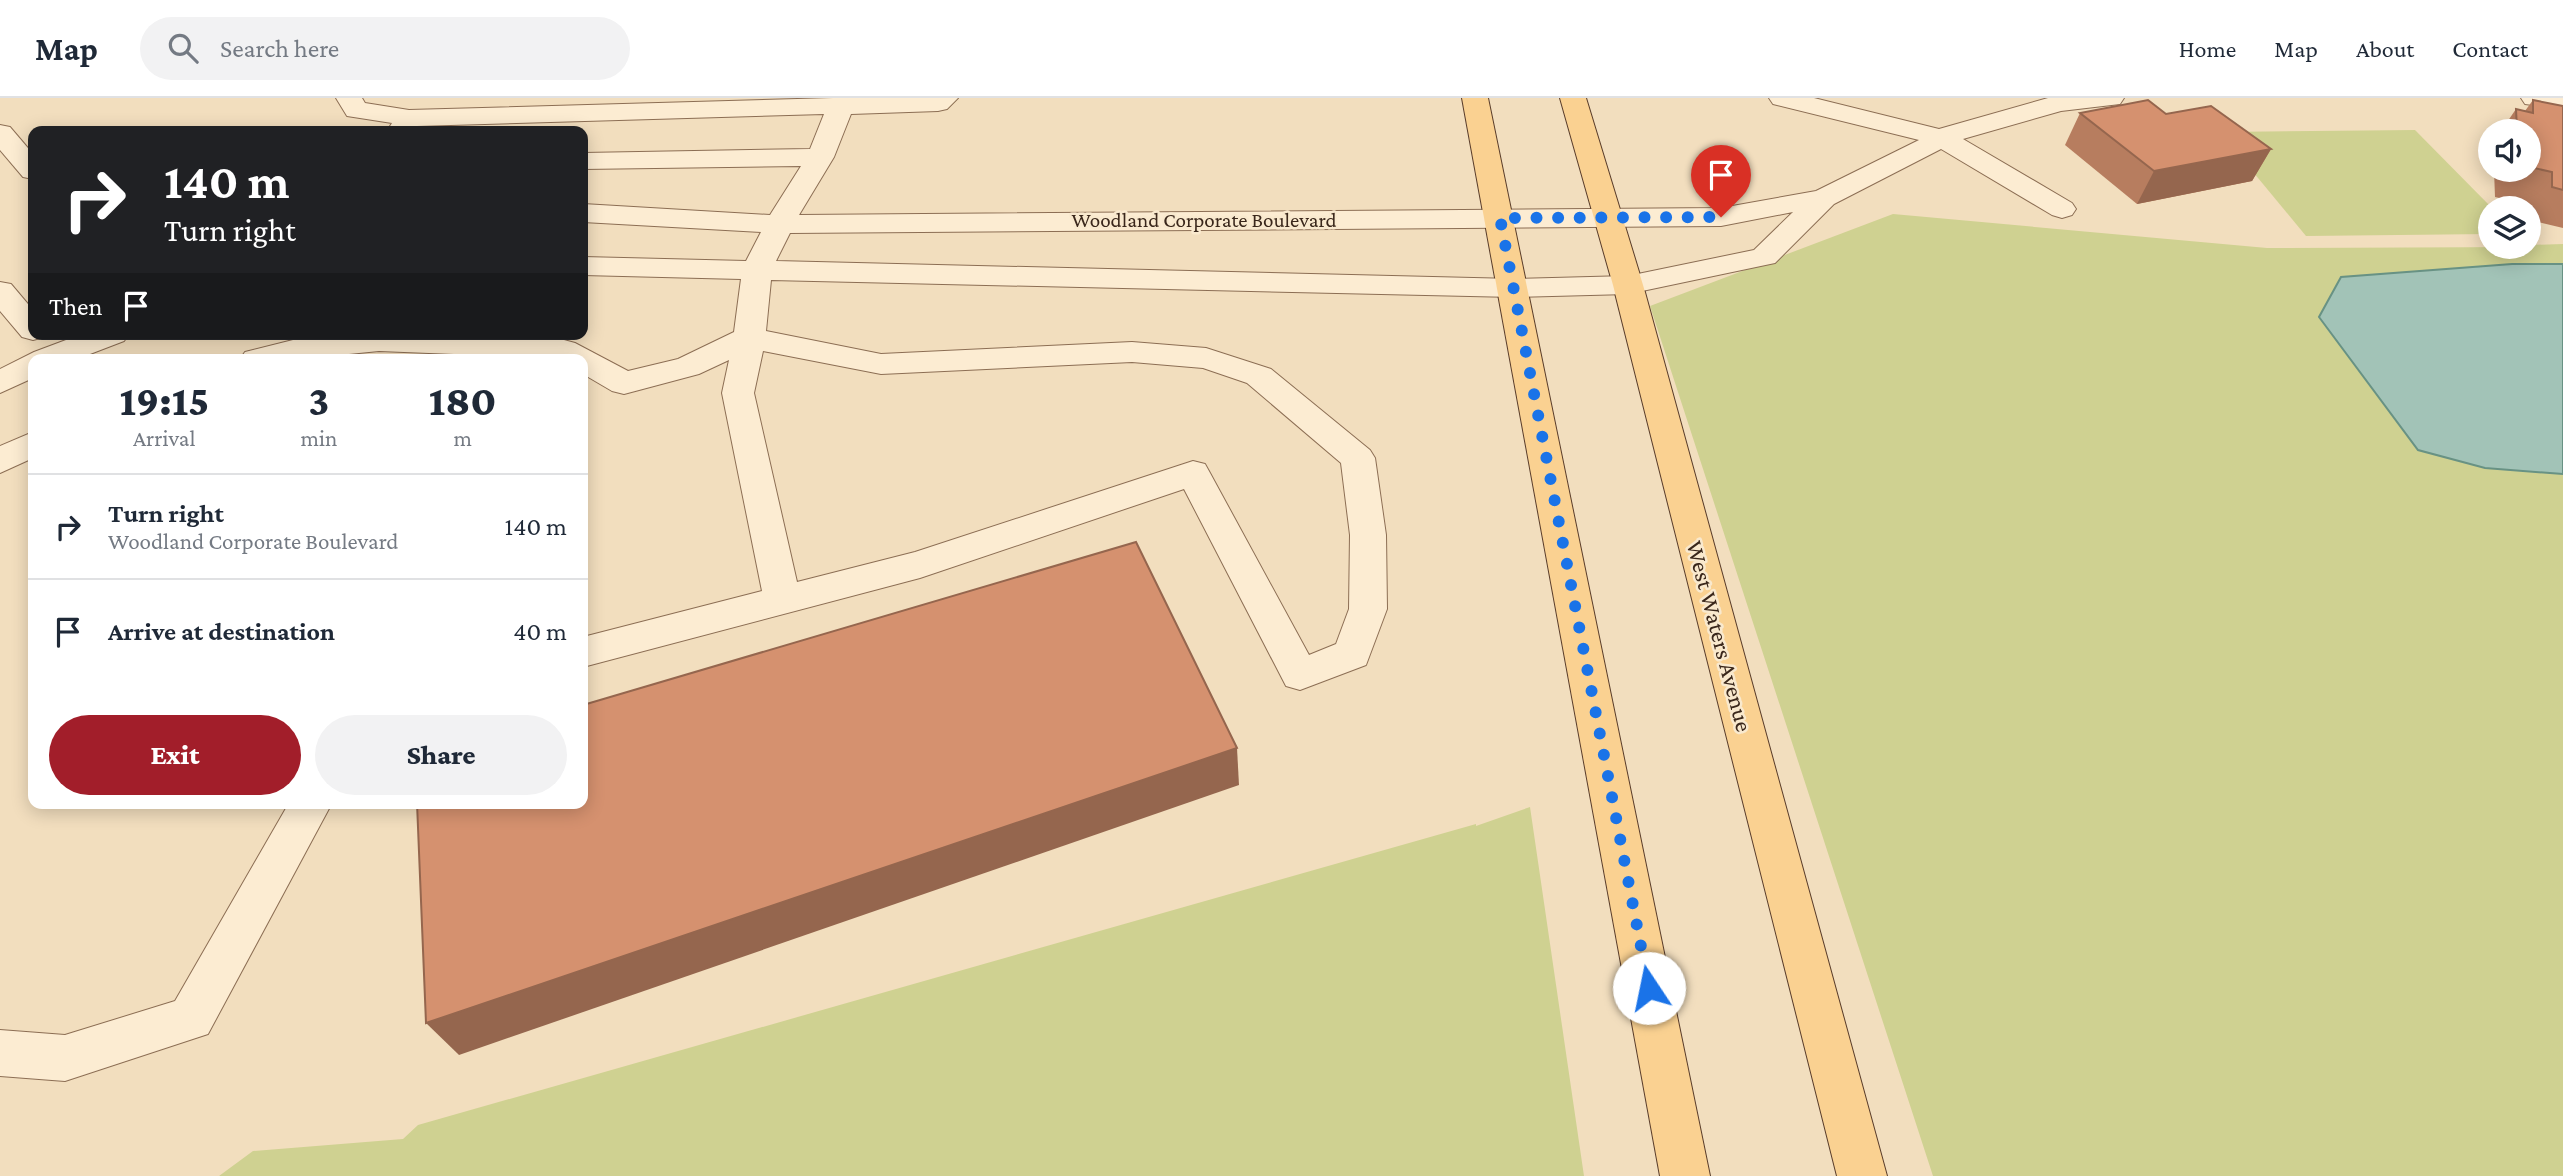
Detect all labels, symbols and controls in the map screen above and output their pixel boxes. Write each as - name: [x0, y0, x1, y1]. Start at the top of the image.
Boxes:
- search box: [140, 17, 630, 80]
- icon: search: [164, 29, 202, 67]
- text: Map: [35, 30, 98, 67]
- text: Search here: [220, 34, 339, 63]
- text: Home: [2179, 35, 2236, 62]
- text: Map: [2274, 35, 2318, 62]
- text: About: [2356, 35, 2414, 62]
- text: Contact: [2452, 35, 2528, 62]
- map controls: [2478, 119, 2541, 259]
- button: sound: [2478, 119, 2541, 182]
- pin: [1691, 145, 1751, 217]
- icon: right: [49, 154, 140, 245]
- text: 140 m: [164, 154, 289, 209]
- icon: arrive: [1702, 156, 1740, 194]
- button: layers: [2478, 196, 2541, 259]
- street label: Woodland Corporate Boulevard: [1071, 208, 1337, 232]
- text: Turn right: [164, 212, 296, 248]
- icon: arrive: [117, 287, 155, 325]
- text: Then: [49, 292, 103, 321]
- text: 19:15: [119, 377, 209, 424]
- text: 3: [309, 377, 329, 424]
- text: 180: [429, 377, 497, 424]
- text: Arrival: [133, 425, 196, 451]
- text: min: [301, 425, 337, 451]
- text: m: [453, 425, 472, 451]
- text: Turn right: [108, 499, 224, 528]
- icon: right: [49, 508, 87, 546]
- text: 140 m: [505, 512, 567, 541]
- text: Woodland Corporate Boulevard: [108, 528, 398, 554]
- street label: West Waters Avenue: [1681, 537, 1759, 735]
- icon: arrive: [49, 613, 87, 651]
- text: Arrive at destination: [108, 617, 335, 646]
- text: 40 m: [513, 617, 567, 646]
- button: Exit: [49, 715, 301, 795]
- button: Share: [315, 715, 567, 795]
- position arrow: [1612, 951, 1686, 1025]

